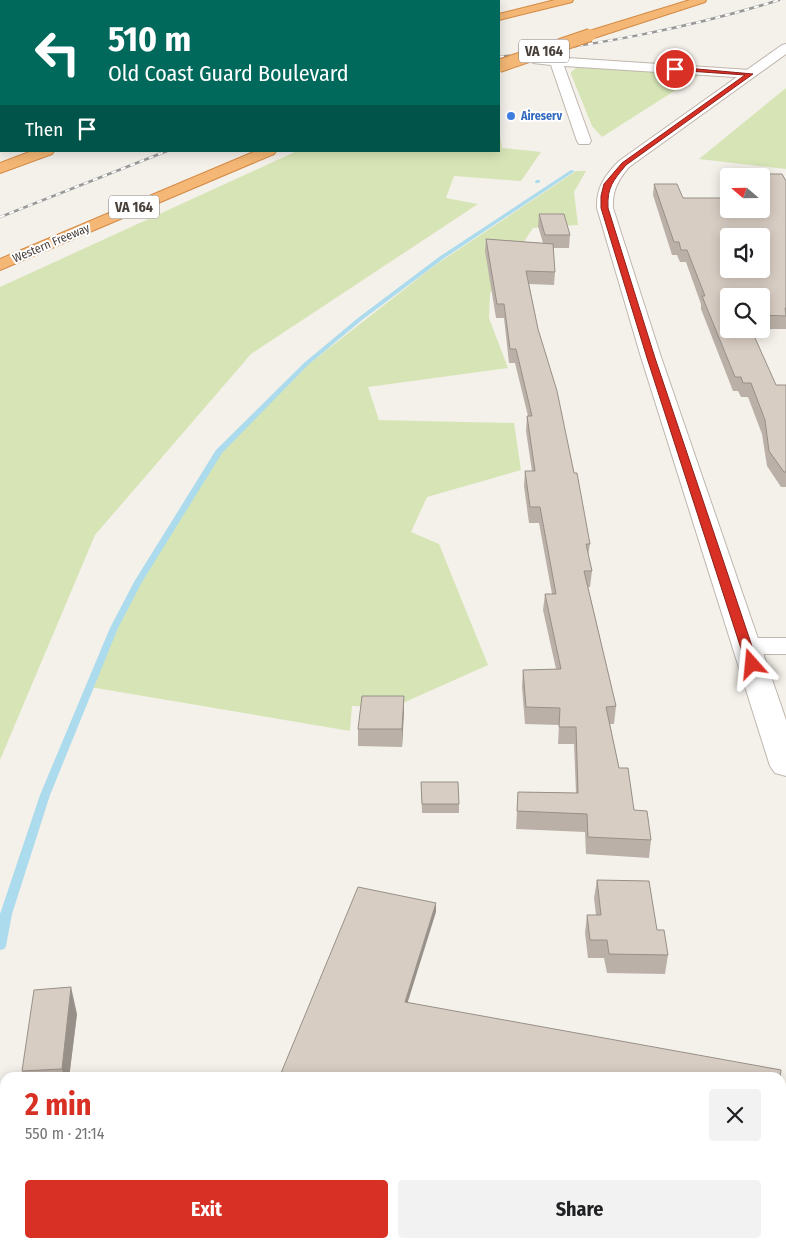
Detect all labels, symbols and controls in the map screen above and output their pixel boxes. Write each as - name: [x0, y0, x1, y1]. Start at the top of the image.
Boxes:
- text: 510 m: [108, 18, 191, 60]
- icon: left: [25, 20, 90, 85]
- road number: VA 164: [519, 40, 569, 62]
- pin: [654, 48, 696, 90]
- icon: arrive: [661, 55, 689, 83]
- text: Old Coast Guard Boulevard: [108, 60, 349, 87]
- place label: Aireserv: [520, 109, 562, 123]
- marker: Aireserv: [505, 110, 517, 122]
- icon: arrive: [73, 115, 101, 143]
- text: Then: [25, 118, 63, 141]
- north arrow: [720, 168, 770, 218]
- map controls: [720, 168, 770, 338]
- road number: VA 164: [109, 196, 159, 218]
- street label: Western Freeway: [10, 220, 92, 266]
- button: sound: [720, 228, 770, 278]
- button: search: [720, 288, 770, 338]
- position arrow: [725, 637, 777, 689]
- text: 2 min: [25, 1087, 92, 1123]
- button: close: [709, 1089, 761, 1141]
- text: 550 m · 21:14: [25, 1124, 105, 1143]
- button: Exit: [25, 1180, 388, 1238]
- button: Share: [398, 1180, 761, 1238]

